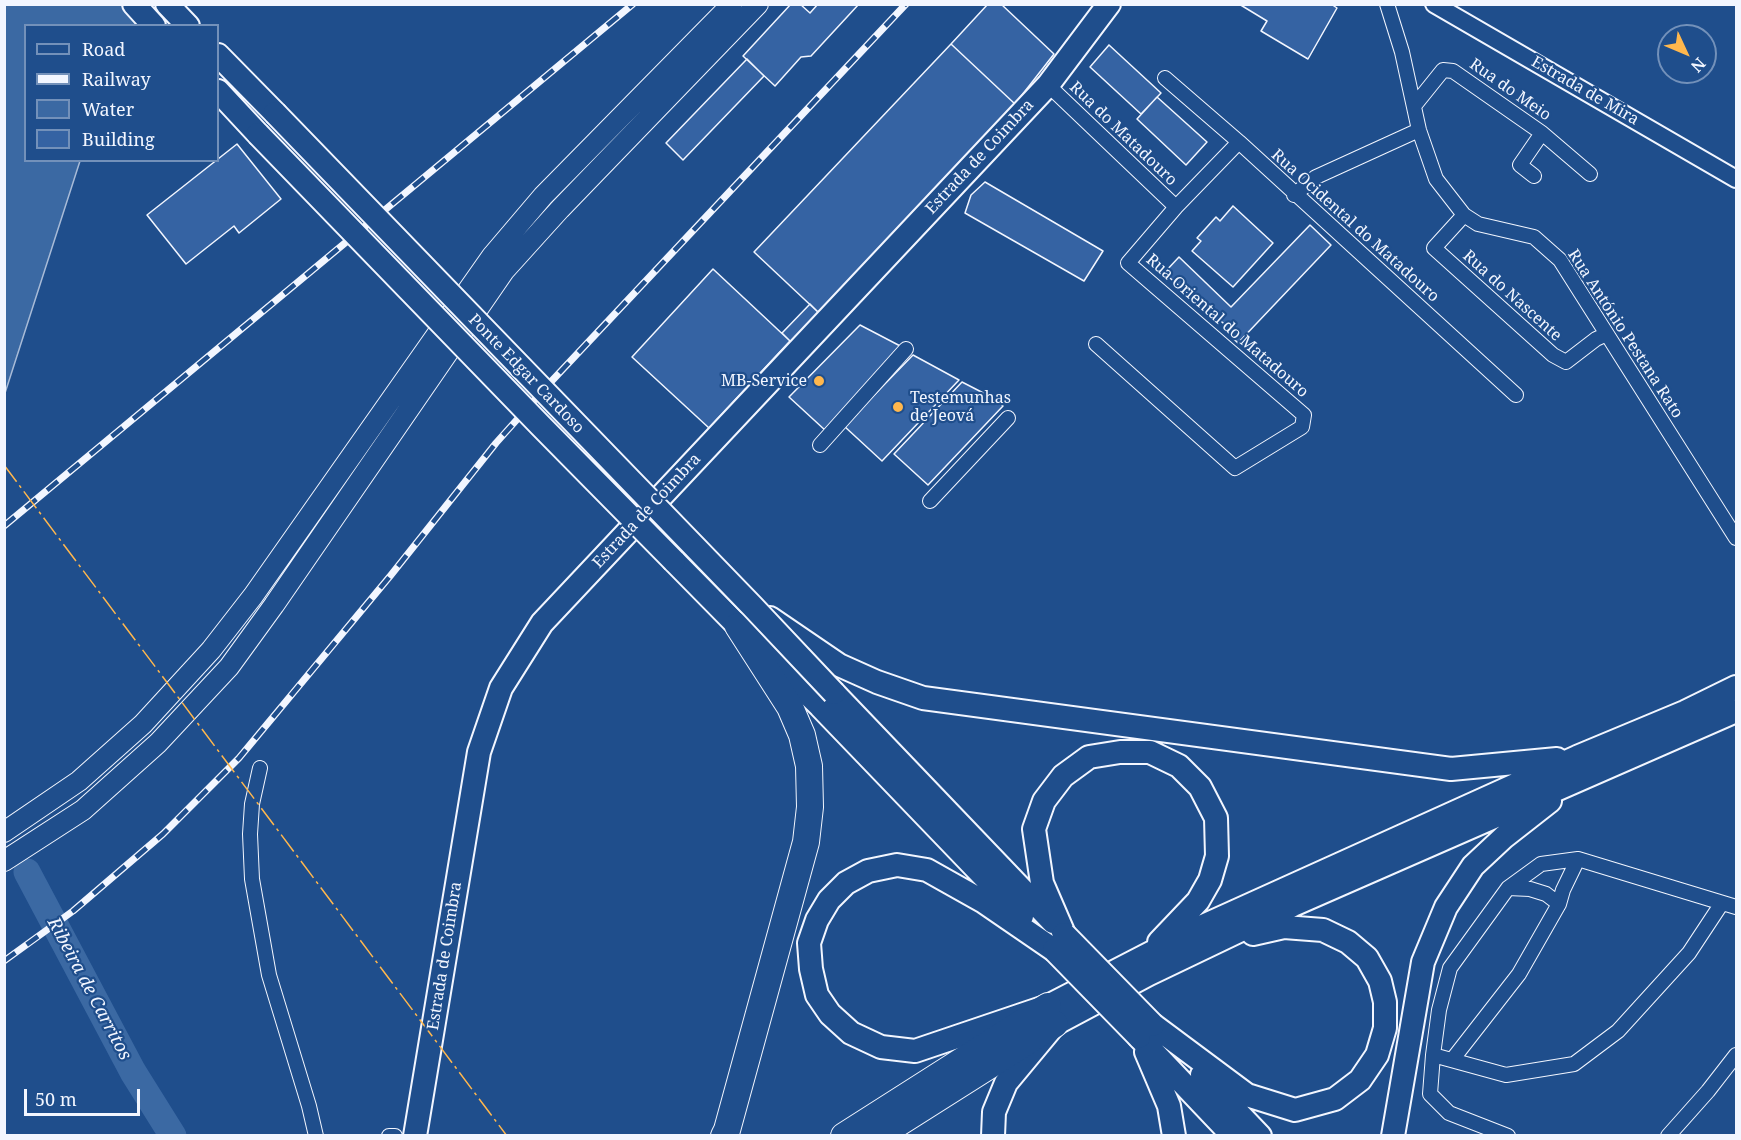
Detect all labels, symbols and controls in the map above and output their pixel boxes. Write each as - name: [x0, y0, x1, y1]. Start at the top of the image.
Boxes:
- legend: [24, 24, 219, 162]
- north arrow: [1657, 24, 1717, 84]
- text: Road: [82, 37, 125, 61]
- street label: Estrada de Mira: [1528, 52, 1642, 130]
- text: N: [1686, 53, 1711, 77]
- street label: Rua do Meio: [1466, 55, 1554, 125]
- text: Railway: [82, 67, 151, 91]
- street label: Rua do Matadouro: [1065, 78, 1181, 190]
- street label: Estrada de Coimbra: [922, 96, 1038, 218]
- text: Water: [82, 97, 134, 121]
- text: Building: [82, 127, 155, 151]
- street label: Rua Ocidental do Matadouro: [1267, 146, 1443, 306]
- street label: Rua António Pestana Rato: [1563, 246, 1687, 422]
- street label: Rua do Nascente: [1459, 247, 1565, 345]
- street label: Rua Oriental do Matadouro: [1142, 250, 1312, 402]
- street label: Ponte Edgar Cardoso: [464, 310, 588, 438]
- place label: MB-Service: [721, 371, 807, 391]
- marker: MB-Service: [812, 374, 826, 388]
- place label: Testemunhas de Jeová: [910, 388, 1011, 426]
- marker: Testemunhas de Jeová: [891, 400, 905, 414]
- street label: Estrada de Coimbra: [589, 450, 705, 572]
- street label: Estrada de Coimbra: [424, 880, 466, 1032]
- water label: Ribeira de Carritos: [42, 914, 136, 1064]
- scale bar: [27, 1077, 142, 1115]
- text: 50 m: [35, 1087, 77, 1111]

